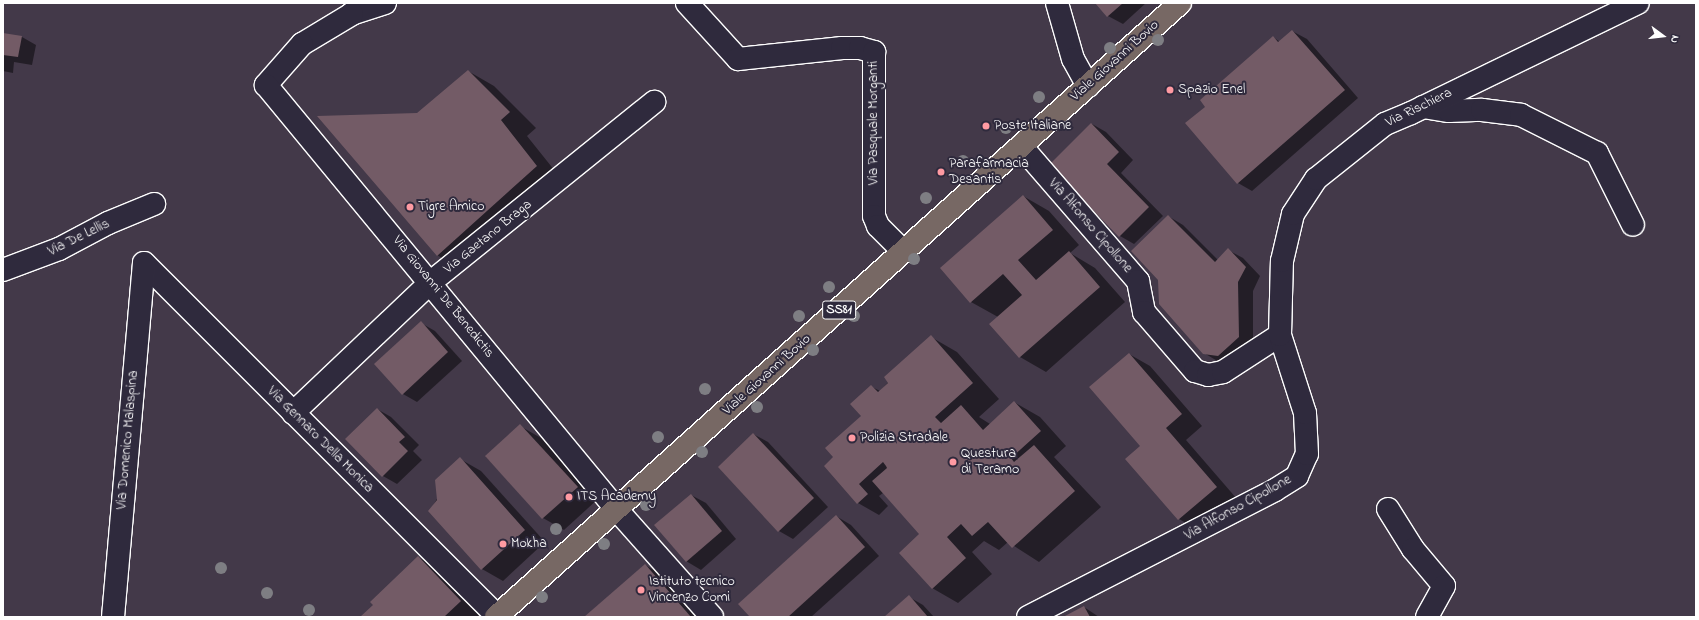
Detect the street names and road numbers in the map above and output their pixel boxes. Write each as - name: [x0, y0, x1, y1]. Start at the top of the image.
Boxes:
- street label: Viale Giovanni Bovio: [1067, 17, 1163, 105]
- street label: Via Pasquale Morganti: [866, 61, 882, 185]
- street label: Via Rischiera: [1383, 85, 1455, 131]
- street label: Via Alfonso Cipollone: [1044, 175, 1136, 277]
- street label: Via Gaetano Braga: [441, 196, 535, 278]
- street label: Via De Lellis: [45, 216, 113, 260]
- street label: Via Giovanni De Benedictis: [389, 233, 497, 361]
- road number: SS81: [822, 299, 856, 321]
- street label: Viale Giovanni Bovio: [719, 331, 815, 419]
- street label: Via Domenico Malaspina: [114, 370, 142, 510]
- street label: Via Gennaro Della Monica: [263, 383, 377, 497]
- street label: Via Alfonso Cipollone: [1182, 472, 1294, 544]

